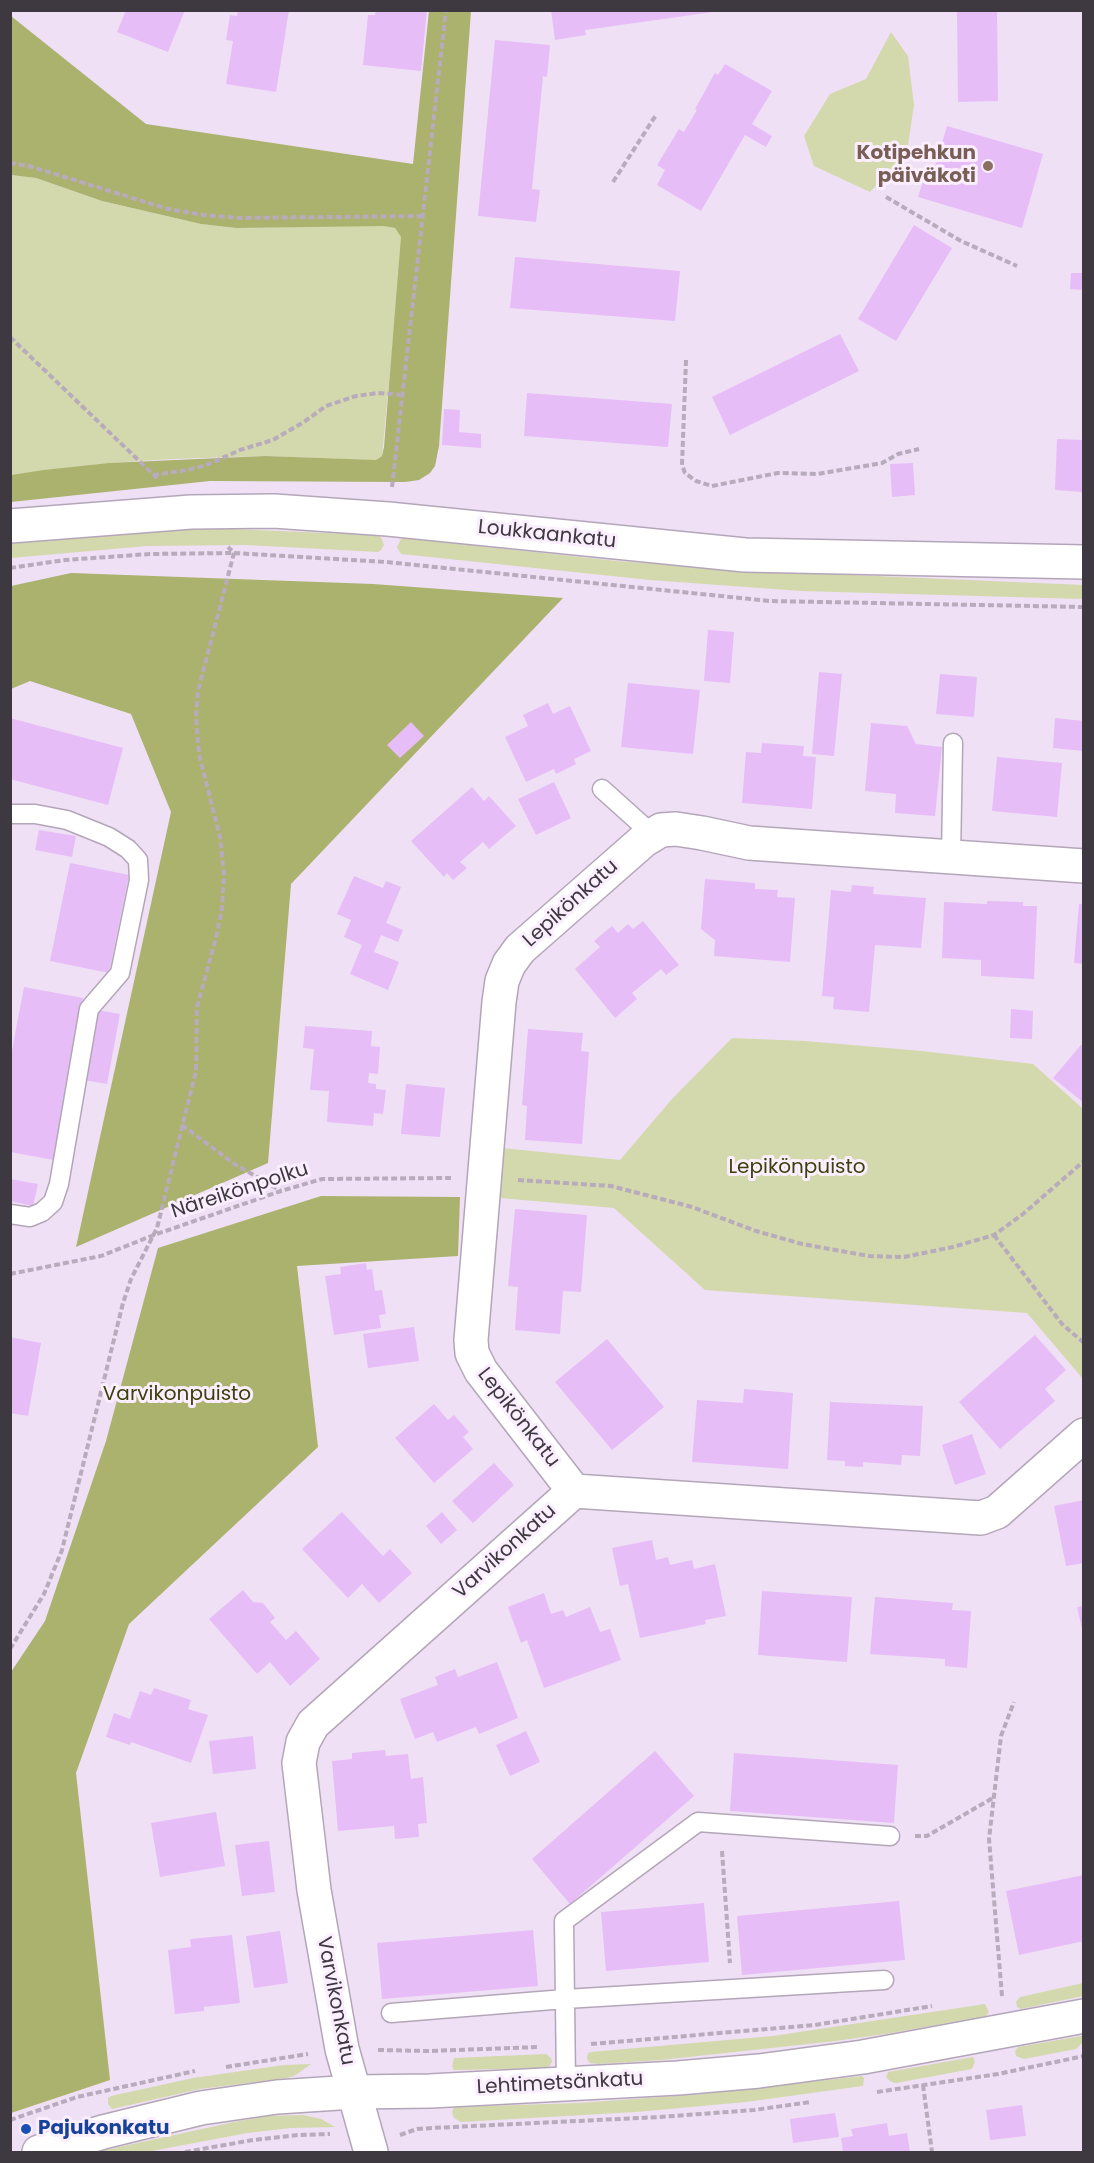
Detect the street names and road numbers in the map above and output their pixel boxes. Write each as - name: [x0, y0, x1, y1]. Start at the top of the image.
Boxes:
- street label: Loukkaankatu: [477, 516, 617, 554]
- street label: Lepikönkatu: [519, 855, 623, 953]
- street label: Näreikönpolku: [168, 1158, 312, 1224]
- street label: Lepikönkatu: [472, 1364, 564, 1472]
- street label: Varvikonkatu: [449, 1499, 561, 1605]
- street label: Varvikonkatu: [311, 1935, 359, 2067]
- street label: Lehtimetsänkatu: [476, 2068, 644, 2100]

